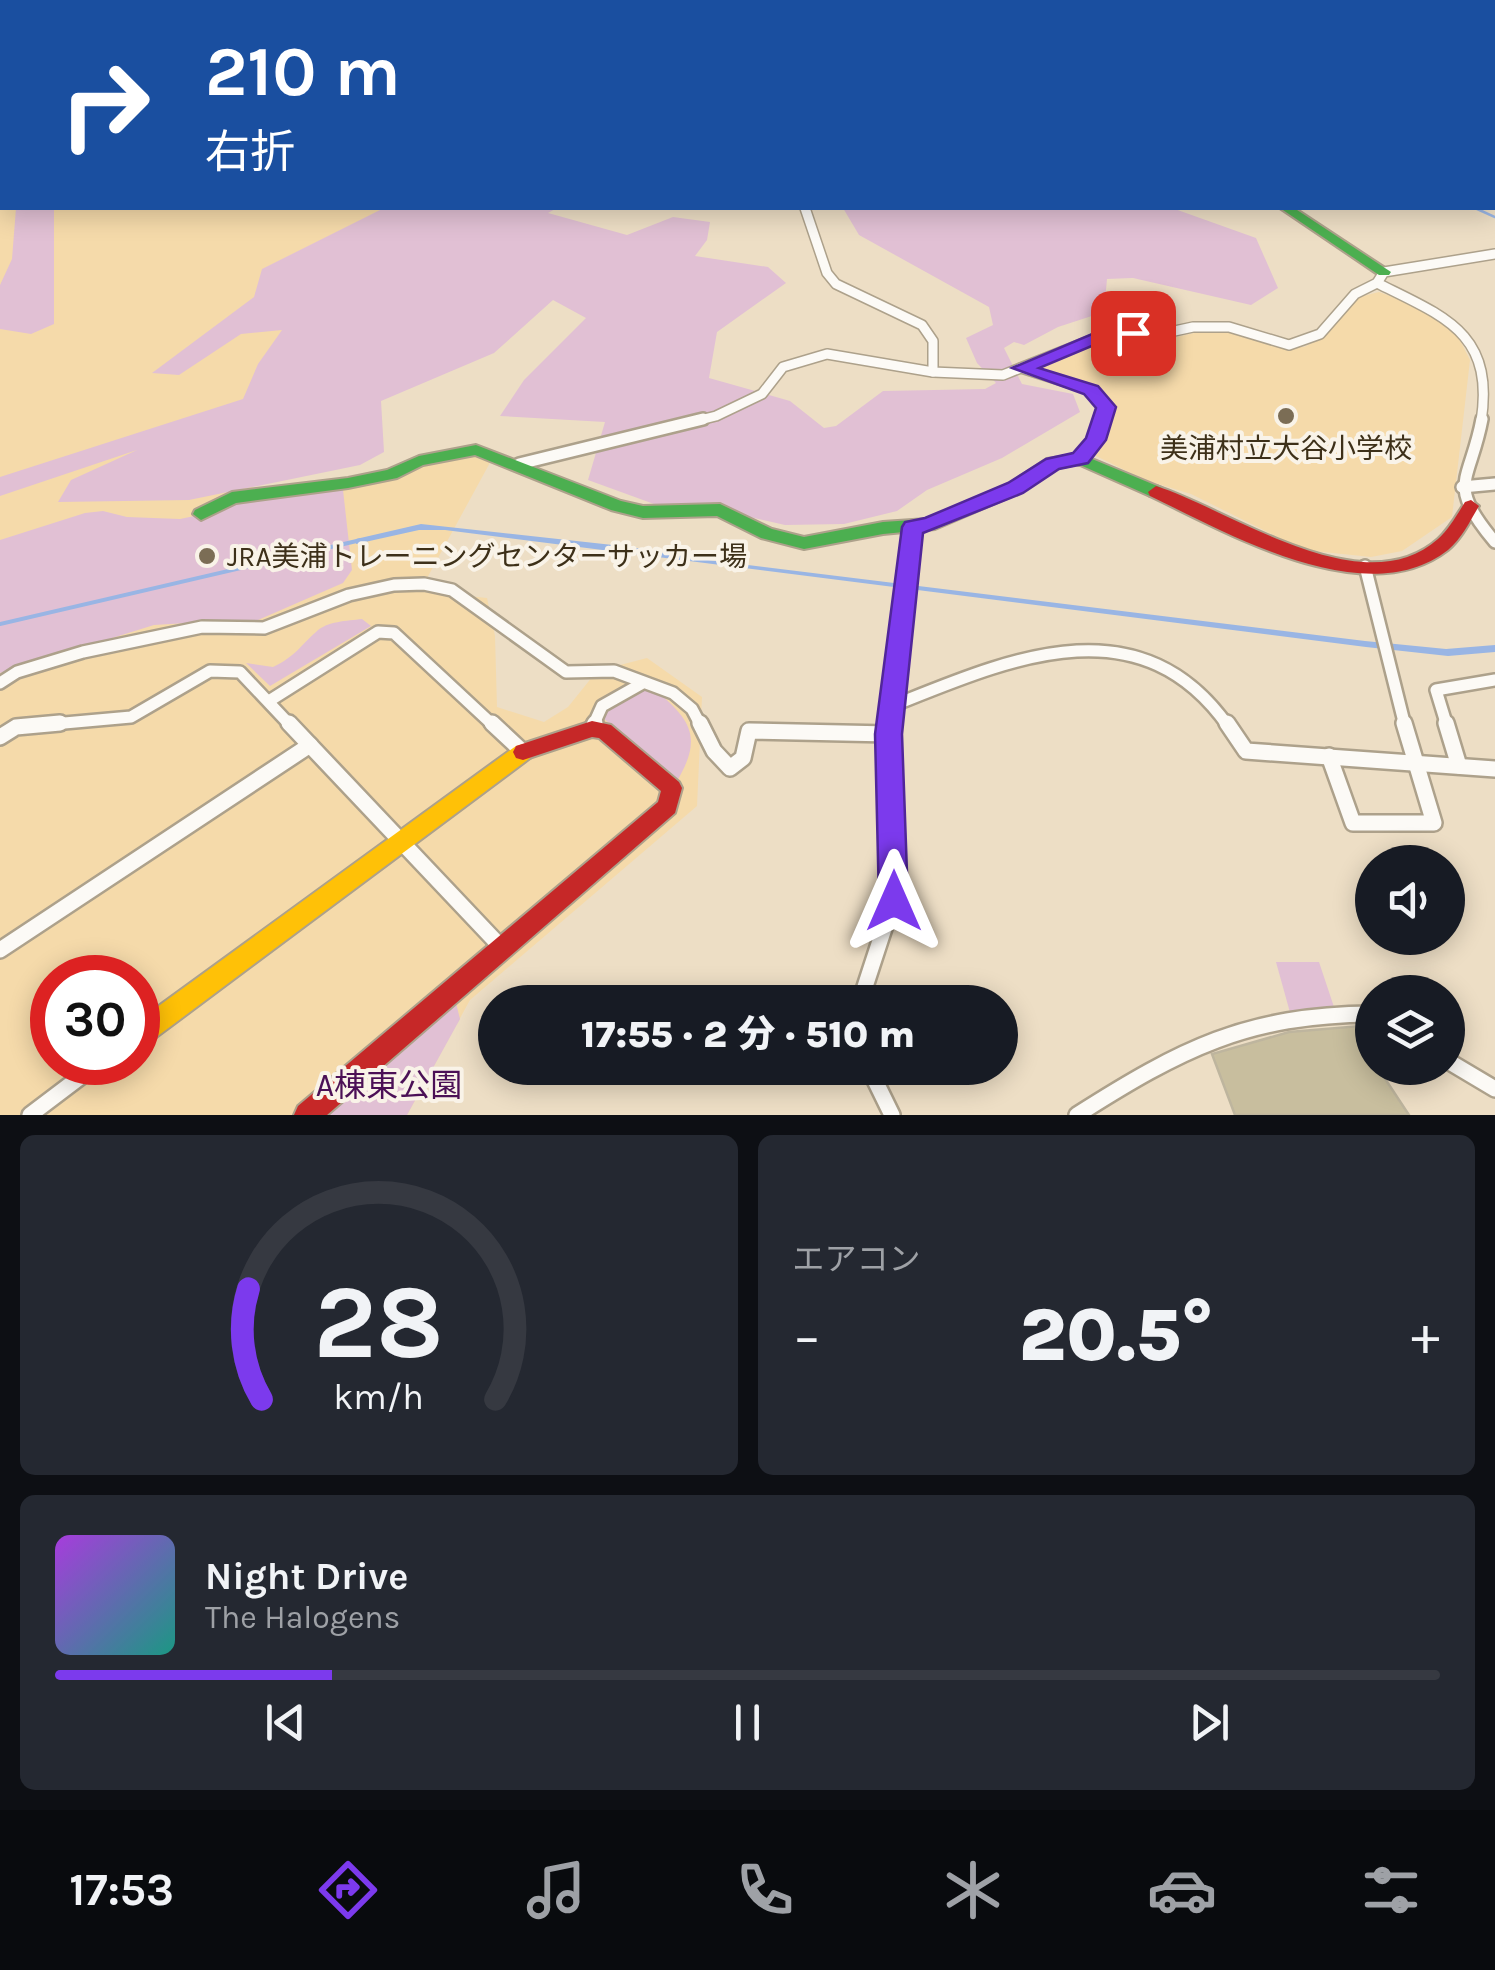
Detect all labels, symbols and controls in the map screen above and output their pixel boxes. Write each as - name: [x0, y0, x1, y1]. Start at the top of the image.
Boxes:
- text: 210 m: [205, 31, 401, 113]
- icon: right: [40, 40, 170, 170]
- text: 右折: [205, 126, 295, 178]
- pin: [1091, 291, 1176, 376]
- icon: arrive: [1106, 306, 1161, 361]
- marker: 美浦村立大谷小学校: [1275, 405, 1297, 427]
- place label: 美浦村立大谷小学校: [1160, 432, 1412, 465]
- place label: JRA美浦トレーニングセンターサッカー場: [227, 540, 747, 573]
- marker: JRA美浦トレーニングセンターサッカー場: [196, 545, 218, 567]
- map controls: [1355, 845, 1465, 1085]
- button: sound: [1355, 845, 1465, 955]
- position arrow: [842, 849, 946, 953]
- speed limit sign: 30: [30, 955, 160, 1085]
- button: layers: [1355, 975, 1465, 1085]
- text: 17:55 · 2 分 · 510 m: [581, 1012, 915, 1057]
- park label: A棟東公園: [316, 1067, 462, 1104]
- text: エアコン: [793, 1241, 921, 1278]
- text: 28: [314, 1262, 444, 1383]
- text: 20.5°: [1019, 1291, 1214, 1379]
- text: −: [793, 1304, 821, 1368]
- text: +: [1411, 1304, 1440, 1368]
- text: km/h: [333, 1376, 424, 1418]
- text: Night Drive: [205, 1554, 408, 1599]
- text: The Halogens: [205, 1599, 400, 1636]
- icon: previous: [258, 1695, 313, 1750]
- icon: pause: [720, 1695, 775, 1750]
- icon: next: [1182, 1695, 1237, 1750]
- icon: directions: [313, 1855, 383, 1925]
- icon: music: [521, 1855, 591, 1925]
- icon: phone: [730, 1855, 800, 1925]
- icon: climate: [938, 1855, 1008, 1925]
- icon: car: [1147, 1855, 1217, 1925]
- icon: filters: [1356, 1855, 1426, 1925]
- text: 17:53: [69, 1864, 174, 1916]

